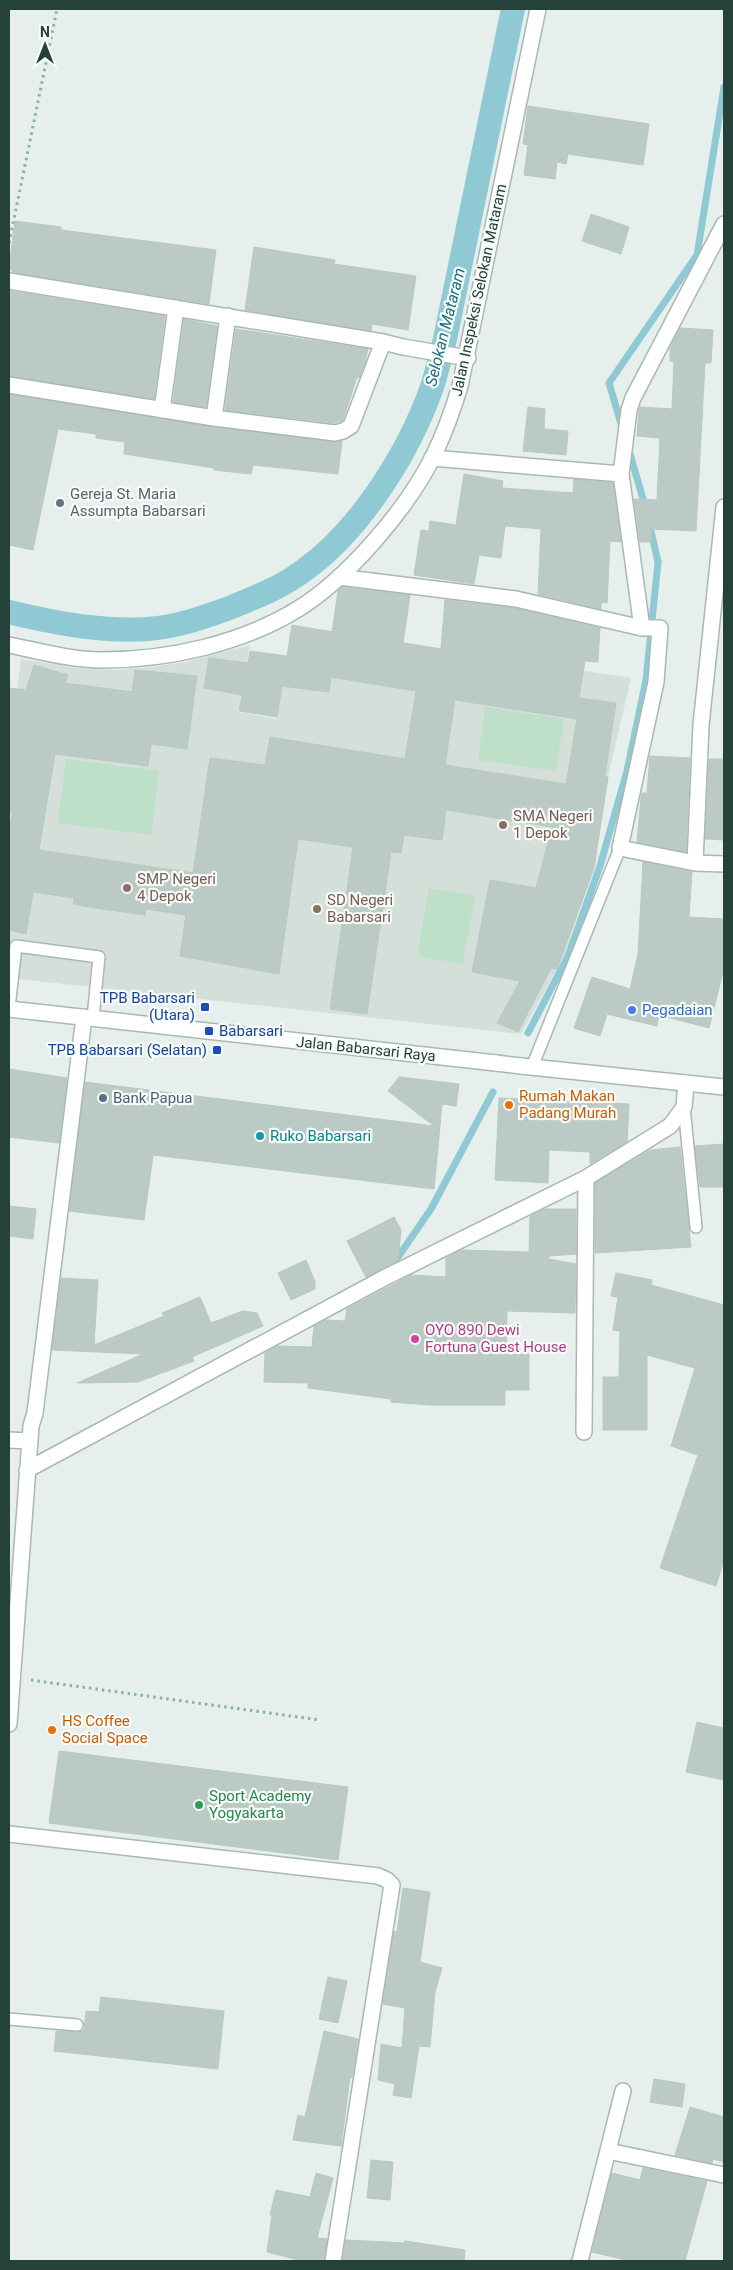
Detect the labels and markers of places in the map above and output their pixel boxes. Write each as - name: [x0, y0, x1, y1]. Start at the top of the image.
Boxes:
- place label: Gereja St. Maria Assumpta Babarsari: [70, 485, 206, 520]
- marker: Gereja St. Maria Assumpta Babarsari: [54, 497, 66, 509]
- place label: SMA Negeri 1 Depok: [513, 807, 592, 842]
- marker: SMA Negeri 1 Depok: [497, 819, 509, 831]
- place label: SMP Negeri 4 Depok: [137, 870, 216, 905]
- marker: SMP Negeri 4 Depok: [121, 882, 133, 894]
- place label: SD Negeri Babarsari: [327, 891, 393, 926]
- marker: SD Negeri Babarsari: [311, 903, 323, 915]
- place label: TPB Babarsari (Utara): [100, 989, 195, 1024]
- marker: TPB Babarsari (Utara): [199, 1001, 211, 1013]
- place label: Pegadaian: [642, 1001, 713, 1019]
- marker: Pegadaian: [626, 1004, 638, 1016]
- place label: Babarsari: [219, 1022, 283, 1040]
- marker: Babarsari: [203, 1025, 215, 1037]
- place label: TPB Babarsari (Selatan): [48, 1041, 207, 1059]
- marker: TPB Babarsari (Selatan): [211, 1044, 223, 1056]
- place label: Rumah Makan Padang Murah: [519, 1087, 616, 1122]
- place label: Bank Papua: [113, 1089, 193, 1107]
- marker: Bank Papua: [97, 1092, 109, 1104]
- marker: Rumah Makan Padang Murah: [503, 1099, 515, 1111]
- place label: Ruko Babarsari: [270, 1127, 371, 1145]
- marker: Ruko Babarsari: [254, 1130, 266, 1142]
- place label: OYO 890 Dewi Fortuna Guest House: [425, 1321, 567, 1356]
- marker: OYO 890 Dewi Fortuna Guest House: [409, 1333, 421, 1345]
- place label: HS Coffee Social Space: [62, 1712, 148, 1747]
- marker: HS Coffee Social Space: [46, 1724, 58, 1736]
- place label: Sport Academy Yogyakarta: [209, 1787, 311, 1822]
- marker: Sport Academy Yogyakarta: [193, 1799, 205, 1811]

